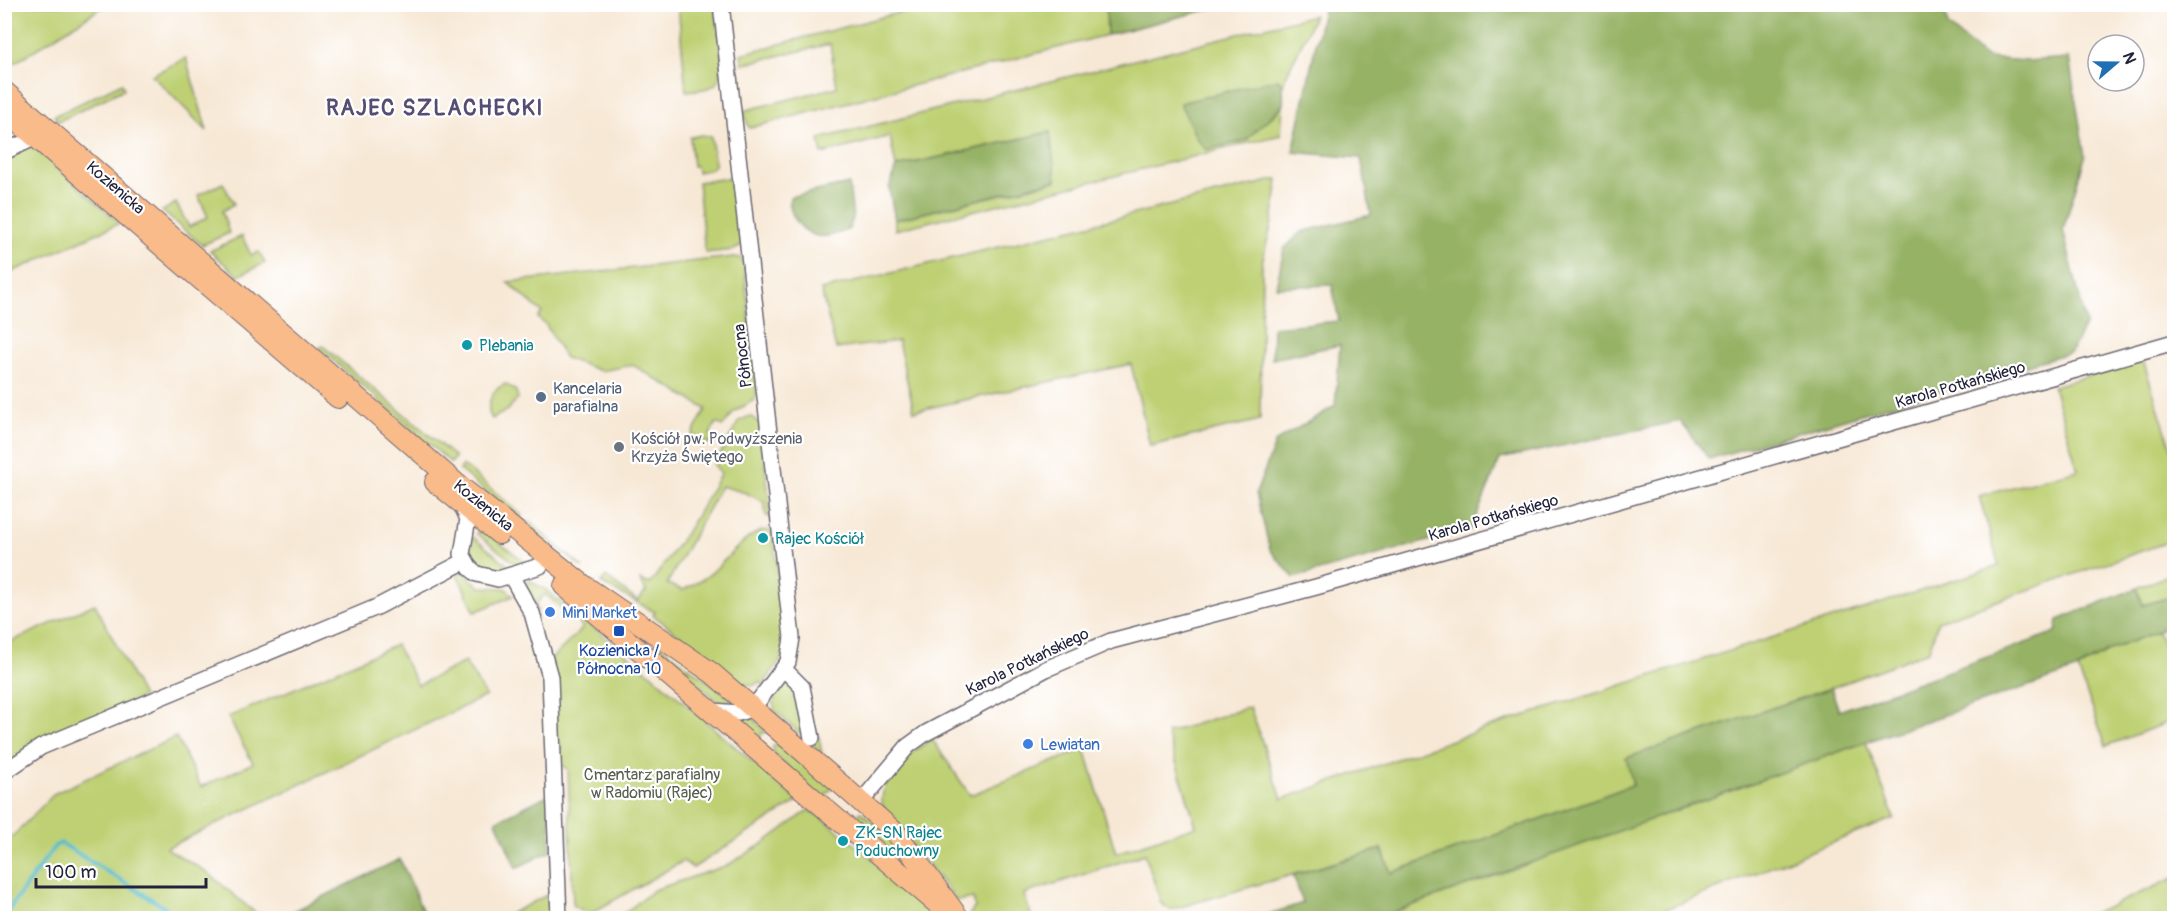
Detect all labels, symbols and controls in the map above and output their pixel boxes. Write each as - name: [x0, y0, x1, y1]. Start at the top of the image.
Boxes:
- north arrow: [2086, 33, 2146, 93]
- text: N: [2118, 50, 2140, 67]
- district label: RAJEC SZLACHECKI: [326, 94, 544, 122]
- street label: Kozienicka: [82, 157, 149, 219]
- street label: Północna: [729, 323, 757, 389]
- place label: Plebania: [479, 336, 534, 356]
- marker: Plebania: [460, 338, 474, 352]
- street label: Karola Potkańskiego: [1893, 357, 2028, 413]
- place label: Kancelaria parafialna: [553, 379, 622, 417]
- marker: Kancelaria parafialna: [534, 390, 548, 404]
- place label: Kościół pw. Podwyższenia Krzyża Świętego: [631, 429, 803, 467]
- marker: Kościół pw. Podwyższenia Krzyża Świętego: [612, 440, 626, 454]
- street label: Kozienicka: [449, 476, 517, 536]
- street label: Karola Potkańskiego: [1426, 490, 1561, 546]
- place label: Rajec Kościół: [775, 529, 865, 549]
- marker: Rajec Kościół: [756, 531, 770, 545]
- place label: Mini Market: [562, 603, 638, 623]
- marker: Mini Market: [543, 605, 557, 619]
- street label: Karola Potkańskiego: [963, 623, 1092, 700]
- marker: Kozienicka / Północna 10: [612, 624, 626, 638]
- place label: Kozienicka / Północna 10: [577, 641, 661, 679]
- place label: Lewiatan: [1040, 735, 1100, 755]
- marker: Lewiatan: [1021, 737, 1035, 751]
- park label: Cmentarz parafialny w Radomiu (Rajec): [584, 765, 720, 803]
- place label: ZK-SN Rajec Poduchowny: [855, 823, 942, 861]
- marker: ZK-SN Rajec Poduchowny: [836, 834, 850, 848]
- scale bar: [36, 851, 206, 889]
- text: 100 m: [45, 861, 97, 884]

